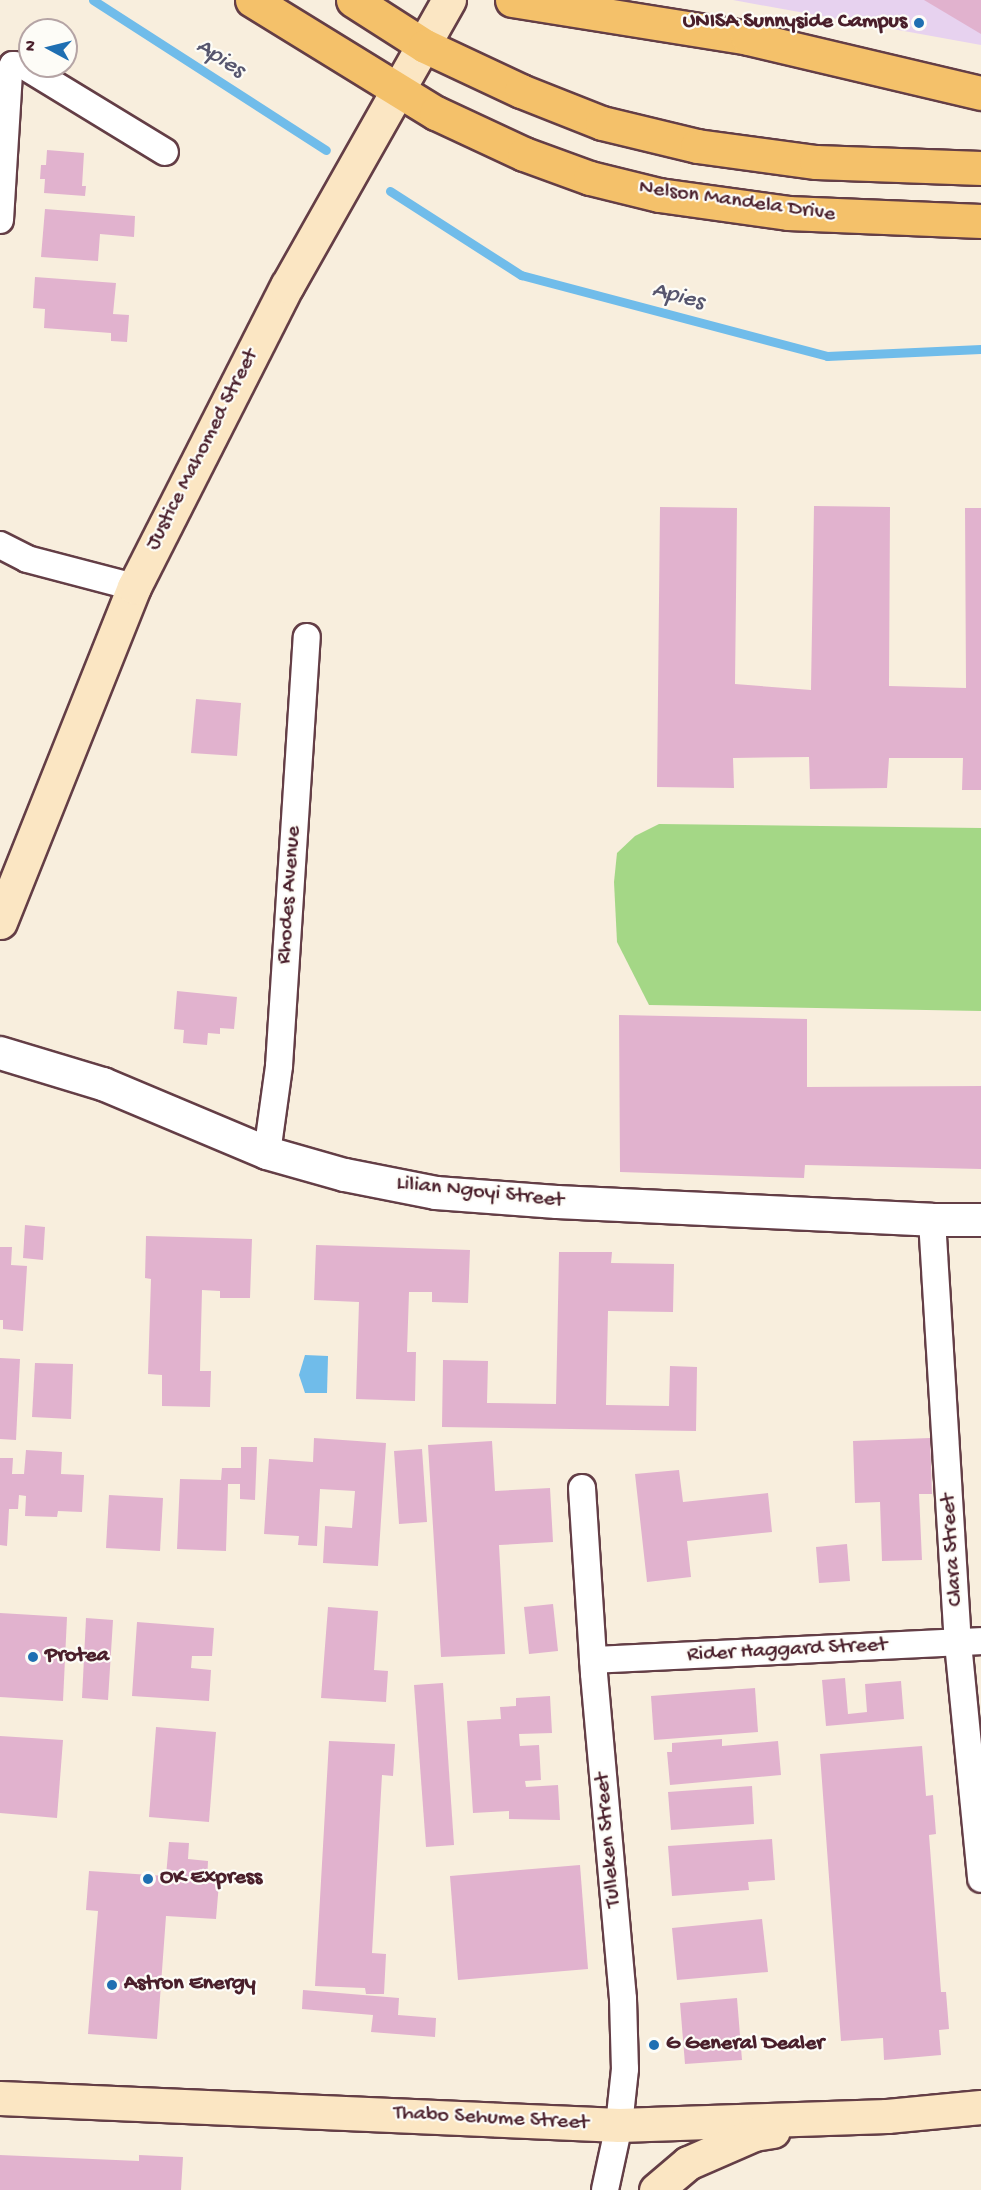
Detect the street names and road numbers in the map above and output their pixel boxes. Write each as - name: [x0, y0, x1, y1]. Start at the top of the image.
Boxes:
- street label: Nelson Mandela Drive: [637, 175, 837, 229]
- street label: Justice Mahomed Street: [141, 345, 265, 555]
- street label: Rhodes Avenue: [272, 825, 308, 965]
- street label: Lilian Ngoyi Street: [395, 1171, 565, 1215]
- street label: Clara Street: [936, 1493, 970, 1607]
- street label: Rider Haggard Street: [686, 1633, 888, 1669]
- street label: Tulleken Street: [590, 1771, 628, 1909]
- street label: Thabo Sehume Street: [393, 2101, 589, 2137]

